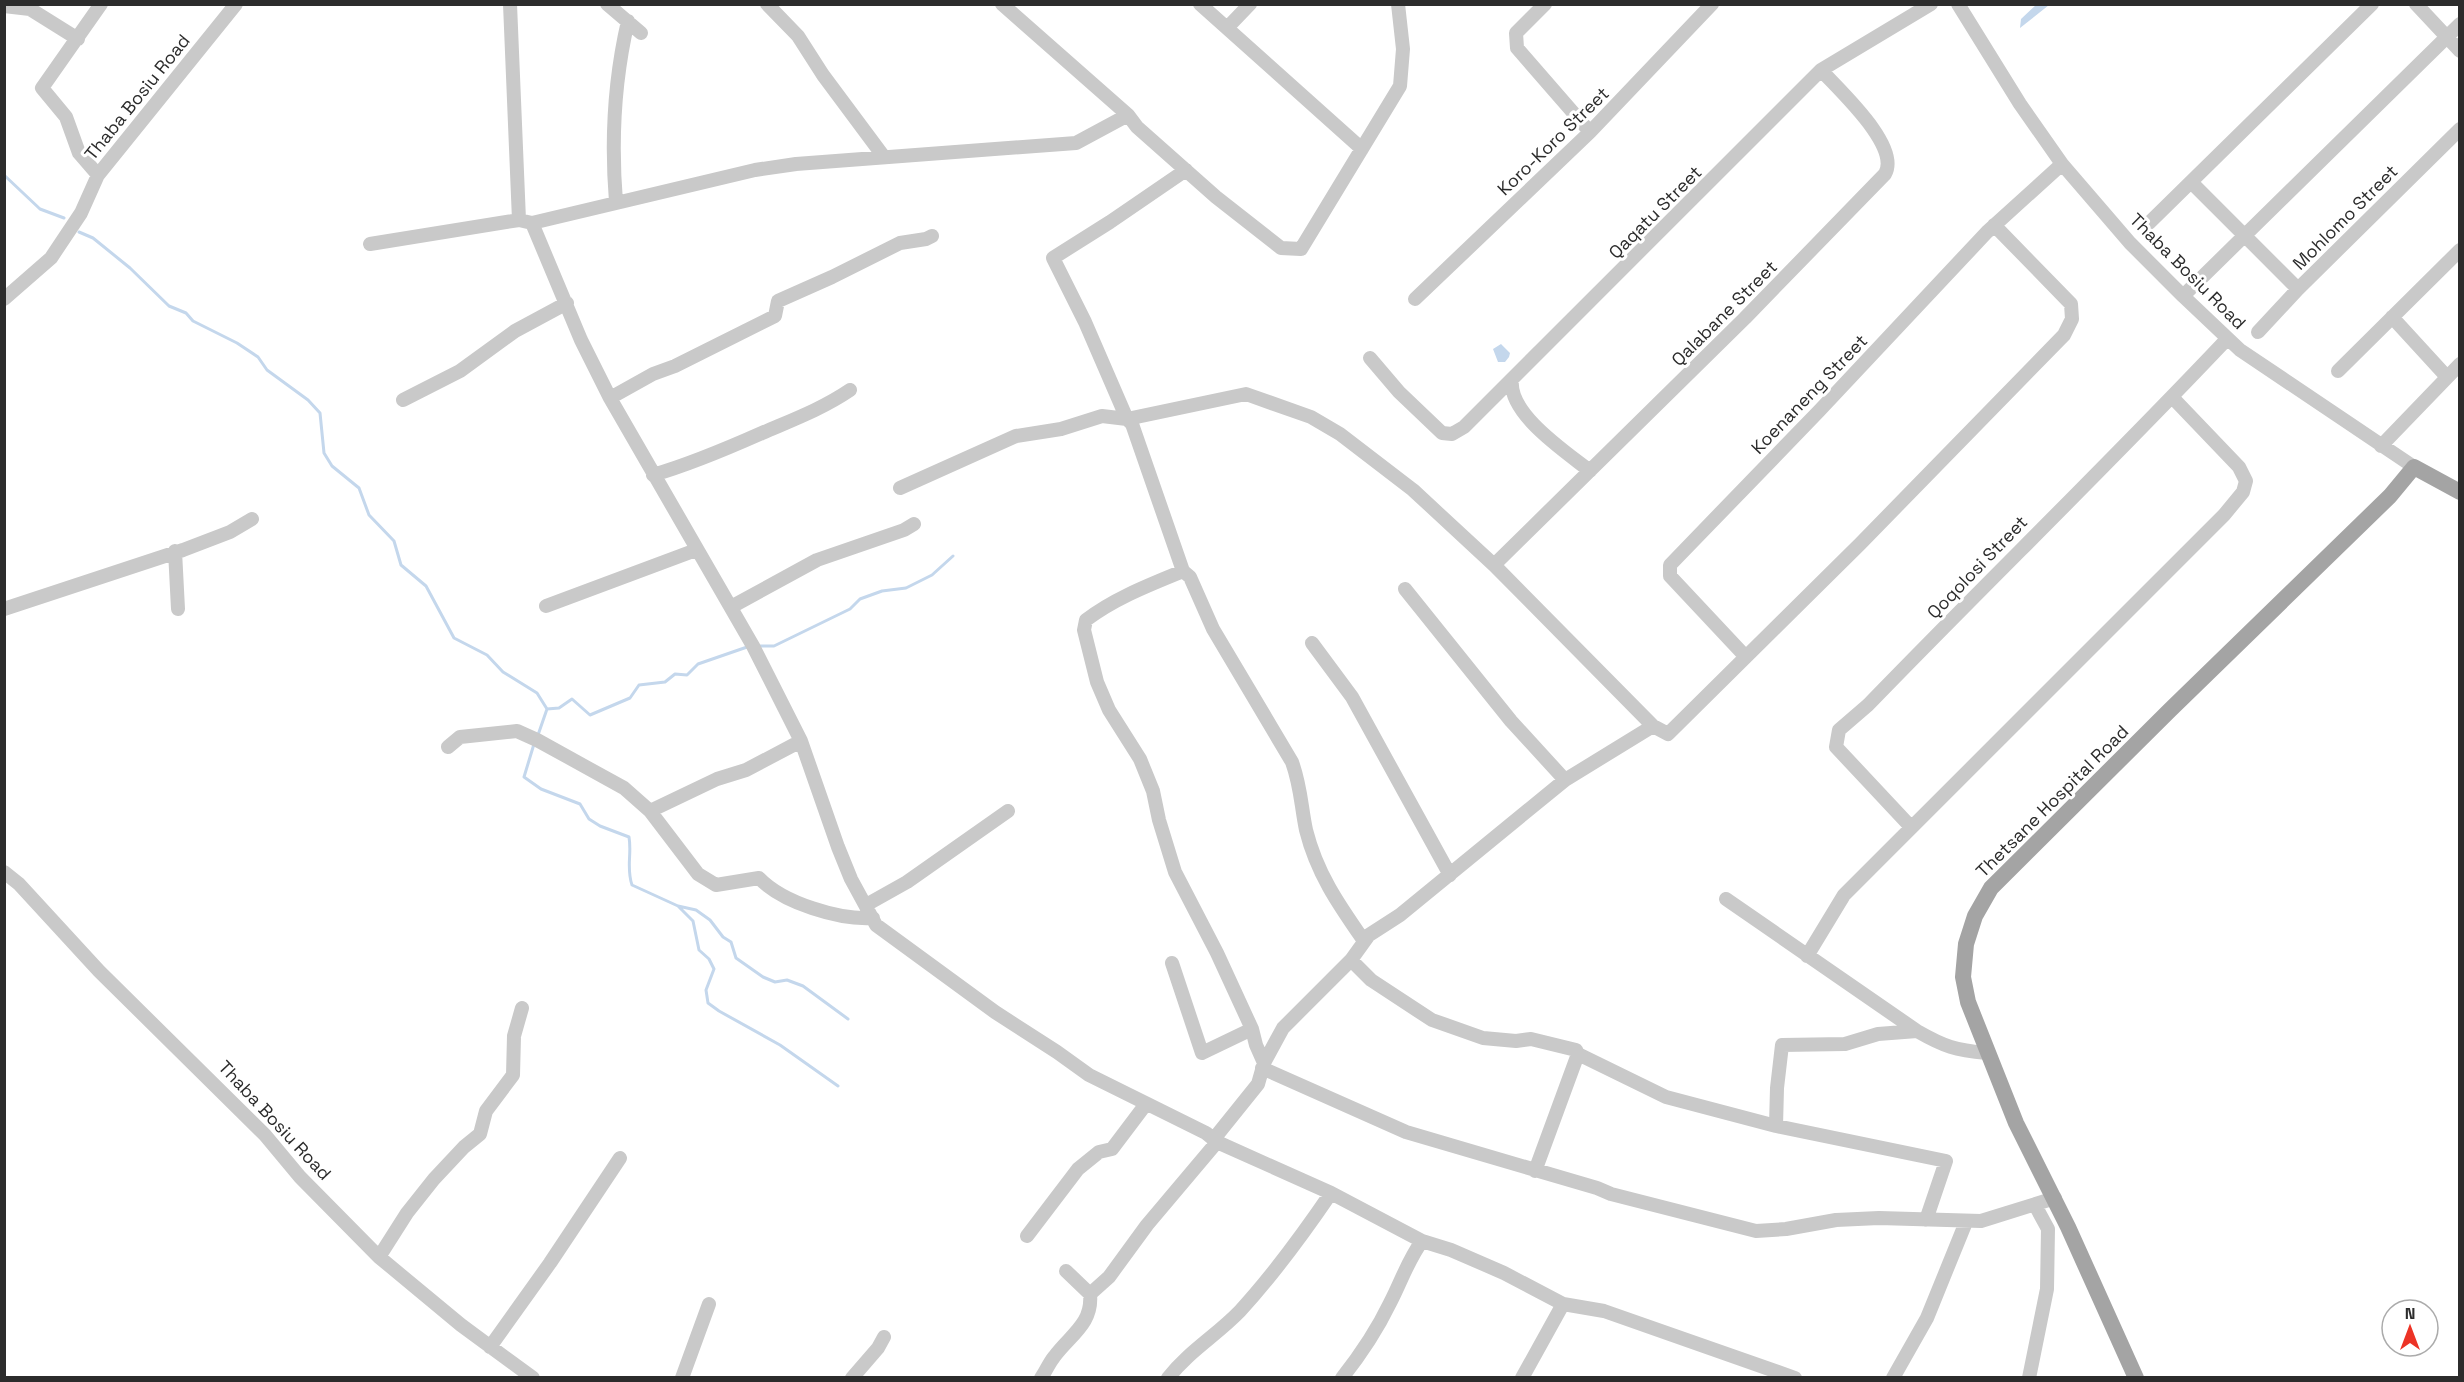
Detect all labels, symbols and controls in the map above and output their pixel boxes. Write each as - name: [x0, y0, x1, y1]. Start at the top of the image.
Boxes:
- street label: Thaba Bosiu Road: [79, 29, 195, 165]
- street label: Koro-Koro Street: [1492, 82, 1614, 200]
- street label: Mohlomo Street: [2288, 160, 2402, 274]
- street label: Qaqatu Street: [1604, 161, 1706, 263]
- street label: Thaba Bosiu Road: [2125, 208, 2251, 334]
- street label: Qalabane Street: [1666, 255, 1782, 371]
- street label: Koenaneng Street: [1746, 329, 1872, 459]
- street label: Qoqolosi Street: [1922, 510, 2032, 624]
- street label: Thetsane Hospital Road: [1971, 720, 2133, 882]
- street label: Thaba Bosiu Road: [214, 1055, 336, 1185]
- north arrow: [2380, 1298, 2440, 1358]
- text: N: [2405, 1303, 2415, 1324]

